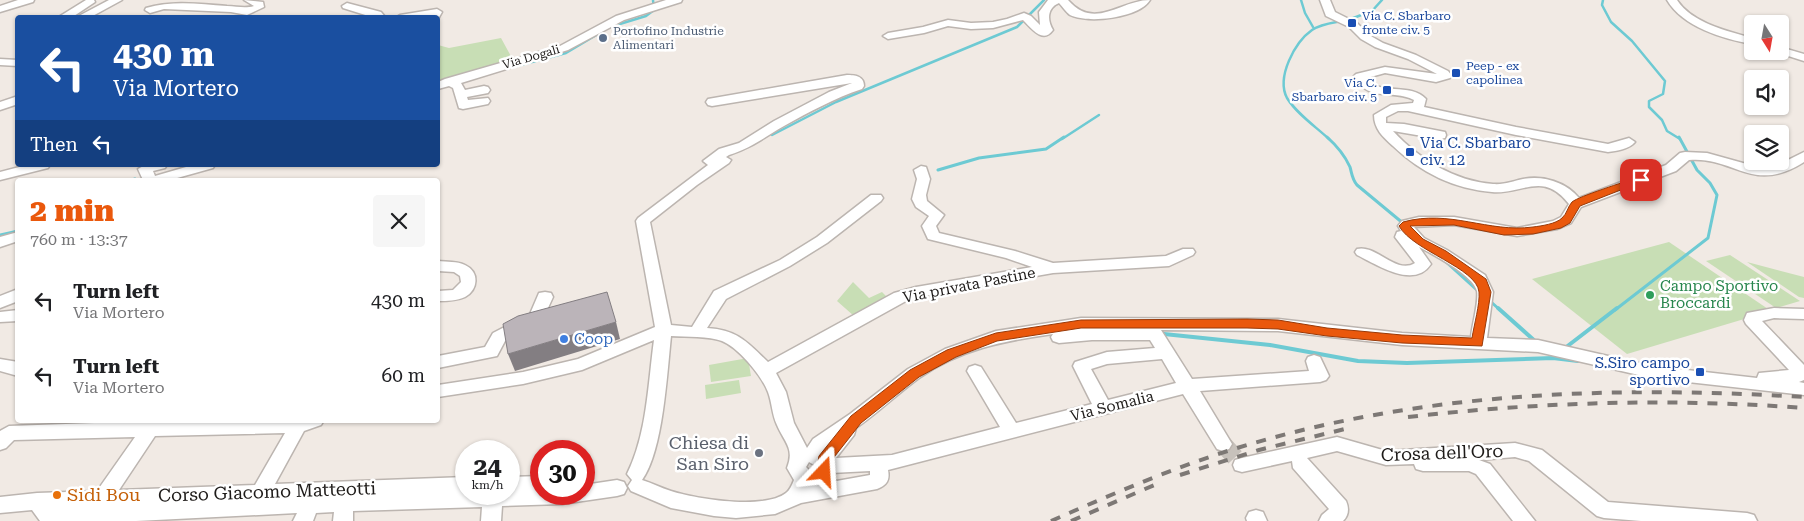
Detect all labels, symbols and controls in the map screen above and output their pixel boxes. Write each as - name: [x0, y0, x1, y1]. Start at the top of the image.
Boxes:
- place label: Via C. Sbarbaro fronte civ. 5: [1362, 9, 1451, 37]
- north arrow: [1744, 15, 1789, 60]
- map controls: [1744, 15, 1789, 170]
- marker: Via C. Sbarbaro fronte civ. 5: [1346, 17, 1358, 29]
- place label: Portofino Industrie Alimentari: [613, 24, 724, 52]
- marker: Portofino Industrie Alimentari: [597, 32, 609, 44]
- text: 430 m: [113, 34, 214, 75]
- icon: left: [30, 35, 95, 100]
- street label: Via Dogali: [501, 42, 561, 72]
- place label: Peep - ex capolinea: [1466, 59, 1523, 87]
- marker: Peep - ex capolinea: [1450, 67, 1462, 79]
- button: sound: [1744, 70, 1789, 115]
- text: Via Mortero: [113, 76, 239, 101]
- place label: Via C. Sbarbaro civ. 5: [1292, 76, 1377, 104]
- marker: Via C. Sbarbaro civ. 5: [1381, 84, 1393, 96]
- button: layers: [1744, 125, 1789, 170]
- icon: left: [88, 130, 116, 158]
- text: Then: [30, 133, 78, 156]
- place label: Via C. Sbarbaro civ. 12: [1420, 134, 1531, 169]
- marker: Via C. Sbarbaro civ. 12: [1404, 146, 1416, 158]
- pin: [1620, 159, 1662, 201]
- icon: arrive: [1627, 166, 1655, 194]
- text: 2 min: [30, 193, 114, 228]
- button: close: [373, 195, 425, 247]
- text: 760 m · 13:37: [30, 230, 128, 249]
- street label: Via privata Pastine: [901, 263, 1037, 307]
- place label: Campo Sportivo Broccardi: [1660, 277, 1778, 312]
- text: Turn left: [73, 280, 159, 303]
- icon: left: [30, 287, 58, 315]
- text: 430 m: [371, 289, 425, 312]
- marker: Campo Sportivo Broccardi: [1644, 289, 1656, 301]
- text: Via Mortero: [73, 303, 165, 322]
- place label: Coop: [574, 330, 613, 348]
- marker: Coop: [558, 333, 570, 345]
- place label: S.Siro campo sportivo: [1595, 354, 1690, 389]
- text: Turn left: [73, 355, 159, 378]
- icon: left: [30, 362, 58, 390]
- text: 60 m: [382, 364, 425, 387]
- marker: S.Siro campo sportivo: [1694, 366, 1706, 378]
- text: Via Mortero: [73, 378, 165, 397]
- street label: Via Somalia: [1068, 387, 1156, 425]
- place label: Chiesa di San Siro: [669, 432, 749, 474]
- speed limit sign: 30: [530, 440, 595, 505]
- street label: Crosa dell'Oro: [1380, 440, 1504, 465]
- position arrow: [797, 445, 849, 497]
- marker: Chiesa di San Siro: [753, 447, 765, 459]
- text: 24: [473, 452, 502, 481]
- street label: Corso Giacomo Matteotti: [158, 477, 377, 506]
- text: km/h: [471, 478, 504, 492]
- place label: Sidi Bou: [67, 484, 140, 505]
- marker: Sidi Bou: [51, 489, 63, 501]

